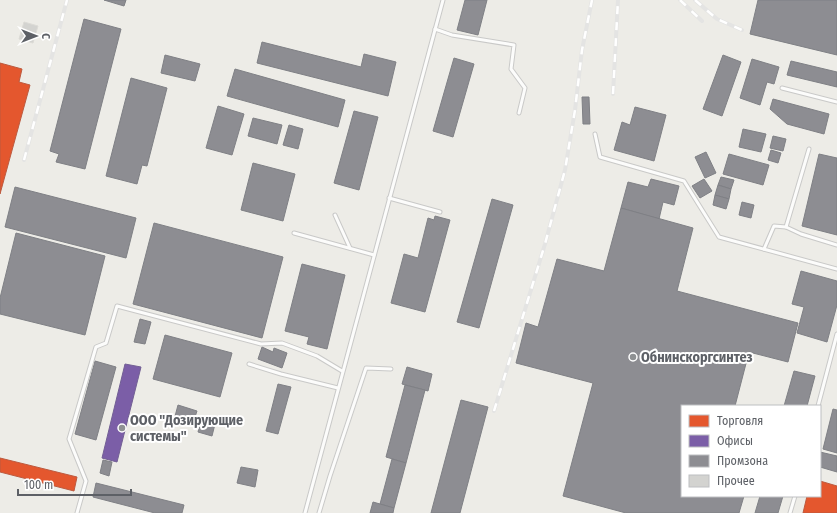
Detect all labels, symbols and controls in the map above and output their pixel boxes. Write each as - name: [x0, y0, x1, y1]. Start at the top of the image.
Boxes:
- north arrow: [16, 16, 56, 56]
- text: С: [39, 33, 52, 39]
- place label: Обнинскоргсинтез: [641, 349, 752, 366]
- marker: Обнинскоргсинтез: [628, 352, 638, 362]
- legend: [681, 405, 821, 497]
- place label: ООО "Дозирующие системы": [130, 412, 243, 445]
- text: Торговля: [717, 414, 763, 428]
- marker: ООО "Дозирующие системы": [117, 423, 127, 433]
- text: Офисы: [717, 434, 753, 448]
- text: Промзона: [717, 454, 768, 468]
- scale bar: [18, 471, 131, 497]
- text: Прочее: [717, 474, 755, 488]
- text: 100 m: [24, 478, 53, 492]

